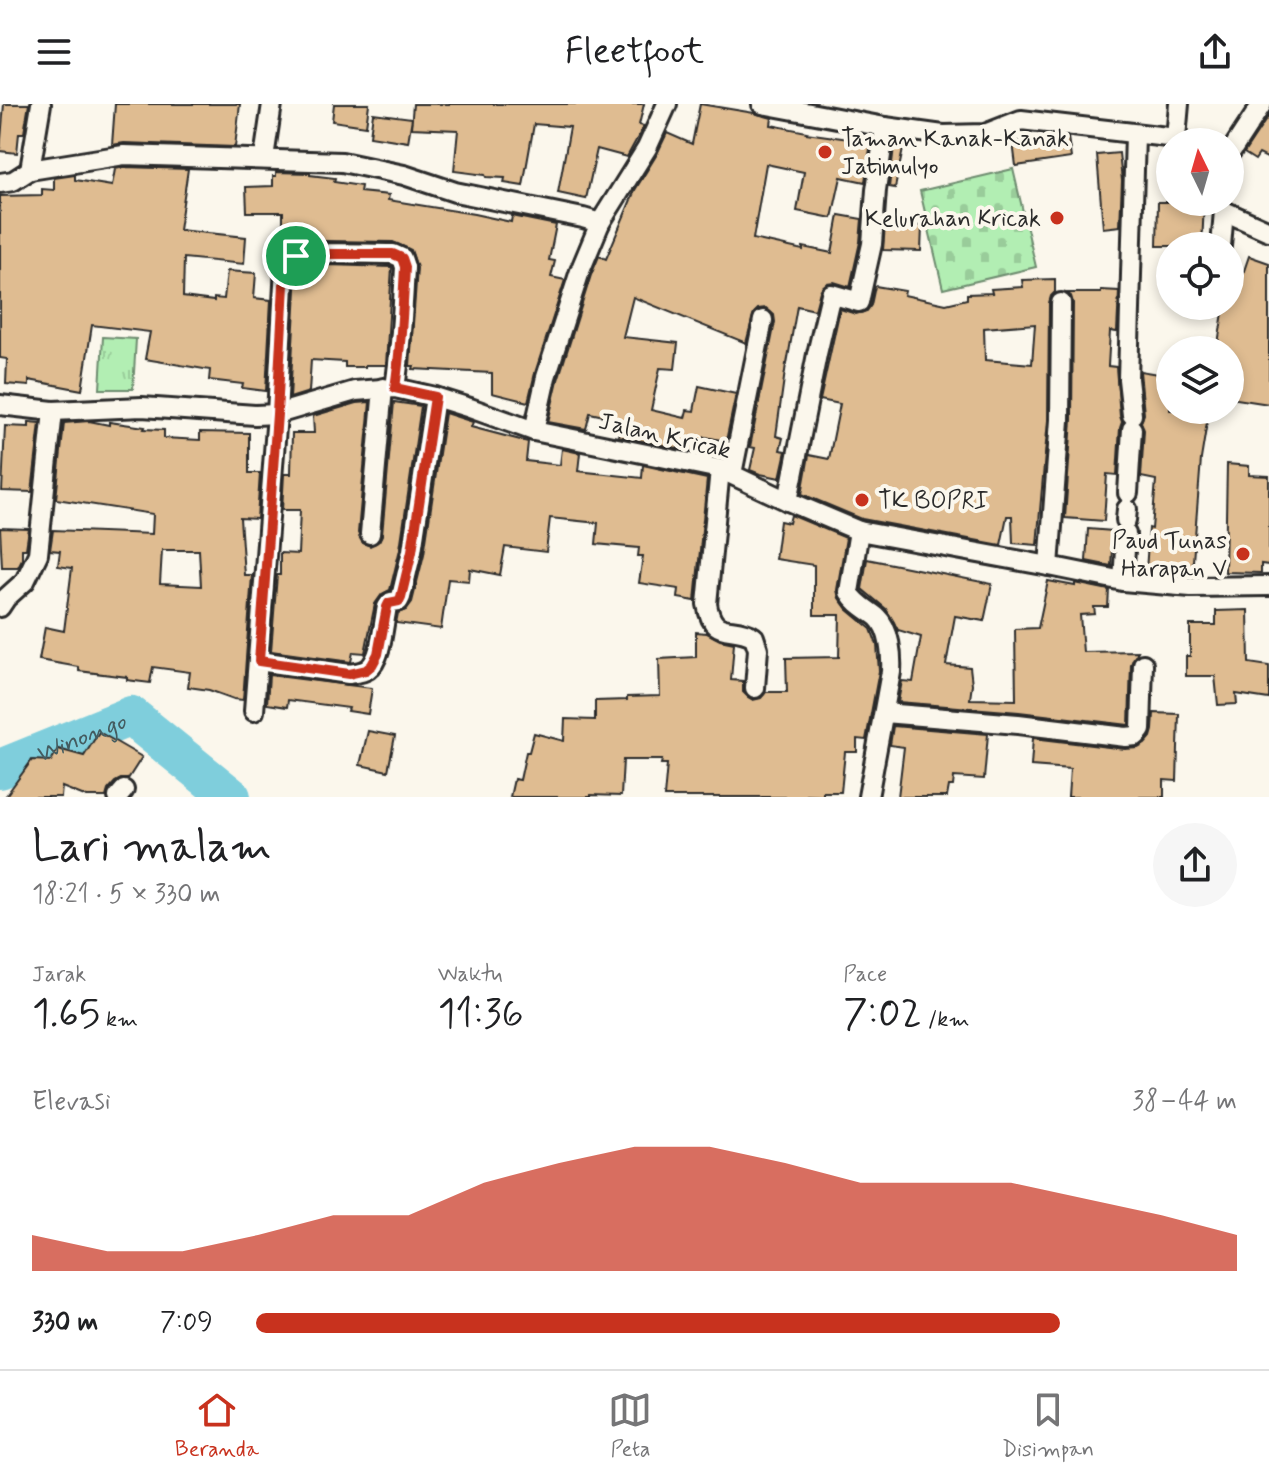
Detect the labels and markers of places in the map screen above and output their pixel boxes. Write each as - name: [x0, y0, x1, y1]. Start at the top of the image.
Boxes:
- place label: Taman Kanak-Kanak Jatimulyo: [841, 124, 1069, 183]
- marker: Taman Kanak-Kanak Jatimulyo: [816, 143, 834, 161]
- place label: Kelurahan Kricak: [865, 204, 1041, 235]
- marker: Kelurahan Kricak: [1048, 209, 1066, 227]
- pin: [262, 222, 330, 290]
- place label: TK BOPRI: [878, 486, 989, 517]
- marker: TK BOPRI: [853, 491, 871, 509]
- place label: Paud Tunas Harapan V: [1112, 526, 1227, 585]
- marker: Paud Tunas Harapan V: [1234, 545, 1252, 563]

